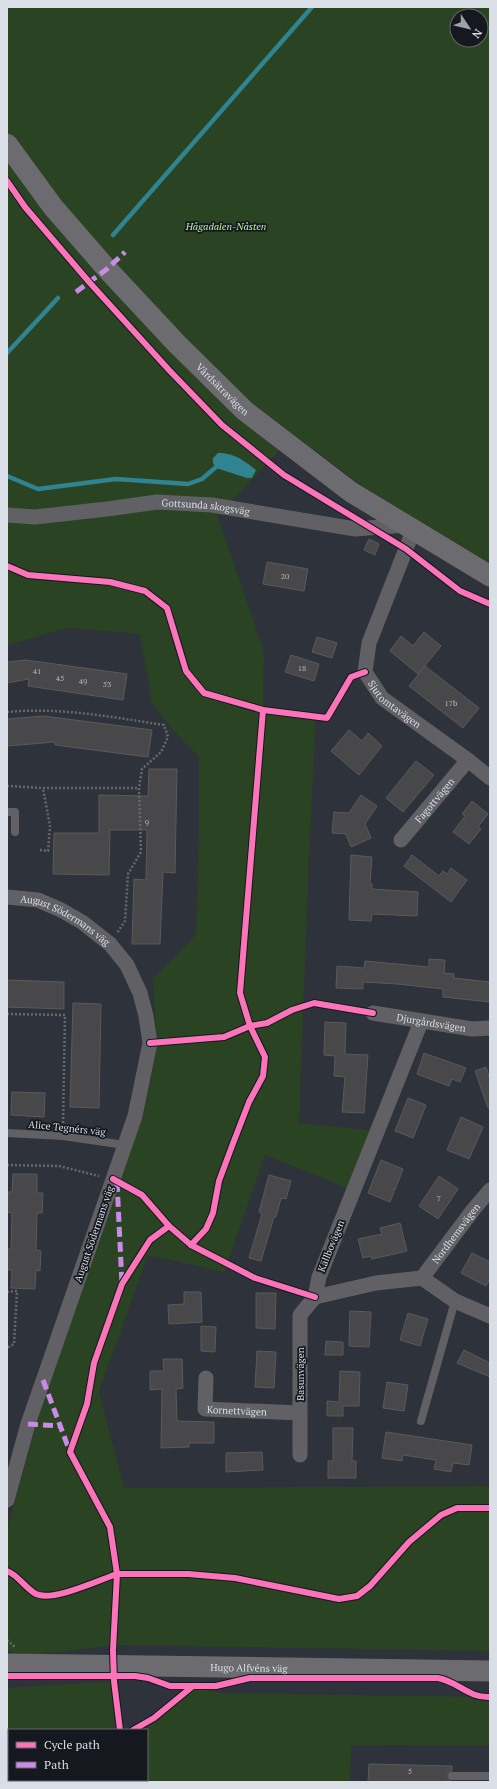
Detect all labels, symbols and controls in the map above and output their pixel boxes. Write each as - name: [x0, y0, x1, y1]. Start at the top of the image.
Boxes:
- north arrow: [449, 8, 489, 48]
- text: N: [469, 26, 485, 42]
- park label: Hågadalen-Nåsten: [185, 220, 266, 233]
- street label: Vårdsätravägen: [193, 360, 252, 418]
- street label: Gottsunda skogsväg: [161, 496, 252, 518]
- house number: 20: [281, 571, 289, 581]
- house number: 18: [298, 663, 306, 673]
- house number: 41: [33, 666, 41, 676]
- house number: 45: [56, 673, 64, 683]
- house number: 49: [79, 676, 87, 686]
- street label: Sjutomtavägen: [365, 678, 424, 731]
- house number: 53: [103, 679, 111, 689]
- house number: 17b: [445, 698, 458, 708]
- street label: Fagottvägen: [412, 775, 457, 825]
- house number: 9: [145, 817, 149, 827]
- street label: August Södermans väg: [20, 892, 114, 949]
- street label: Djurgårdsvägen: [396, 1010, 467, 1034]
- street label: Alice Tegnérs väg: [28, 1117, 107, 1139]
- street label: August Södermans väg: [71, 1183, 117, 1284]
- house number: 7: [437, 1193, 441, 1203]
- street label: Nordhemsvägen: [429, 1200, 483, 1266]
- street label: Källbovägen: [315, 1218, 347, 1274]
- street label: Basunvägen: [294, 1347, 307, 1401]
- street label: Kornettvägen: [207, 1403, 267, 1418]
- street label: Hugo Alfvéns väg: [210, 1660, 289, 1675]
- legend: [8, 1729, 148, 1781]
- text: Cycle path: [44, 1737, 100, 1752]
- text: Path: [44, 1757, 69, 1772]
- house number: 5: [408, 1766, 412, 1776]

